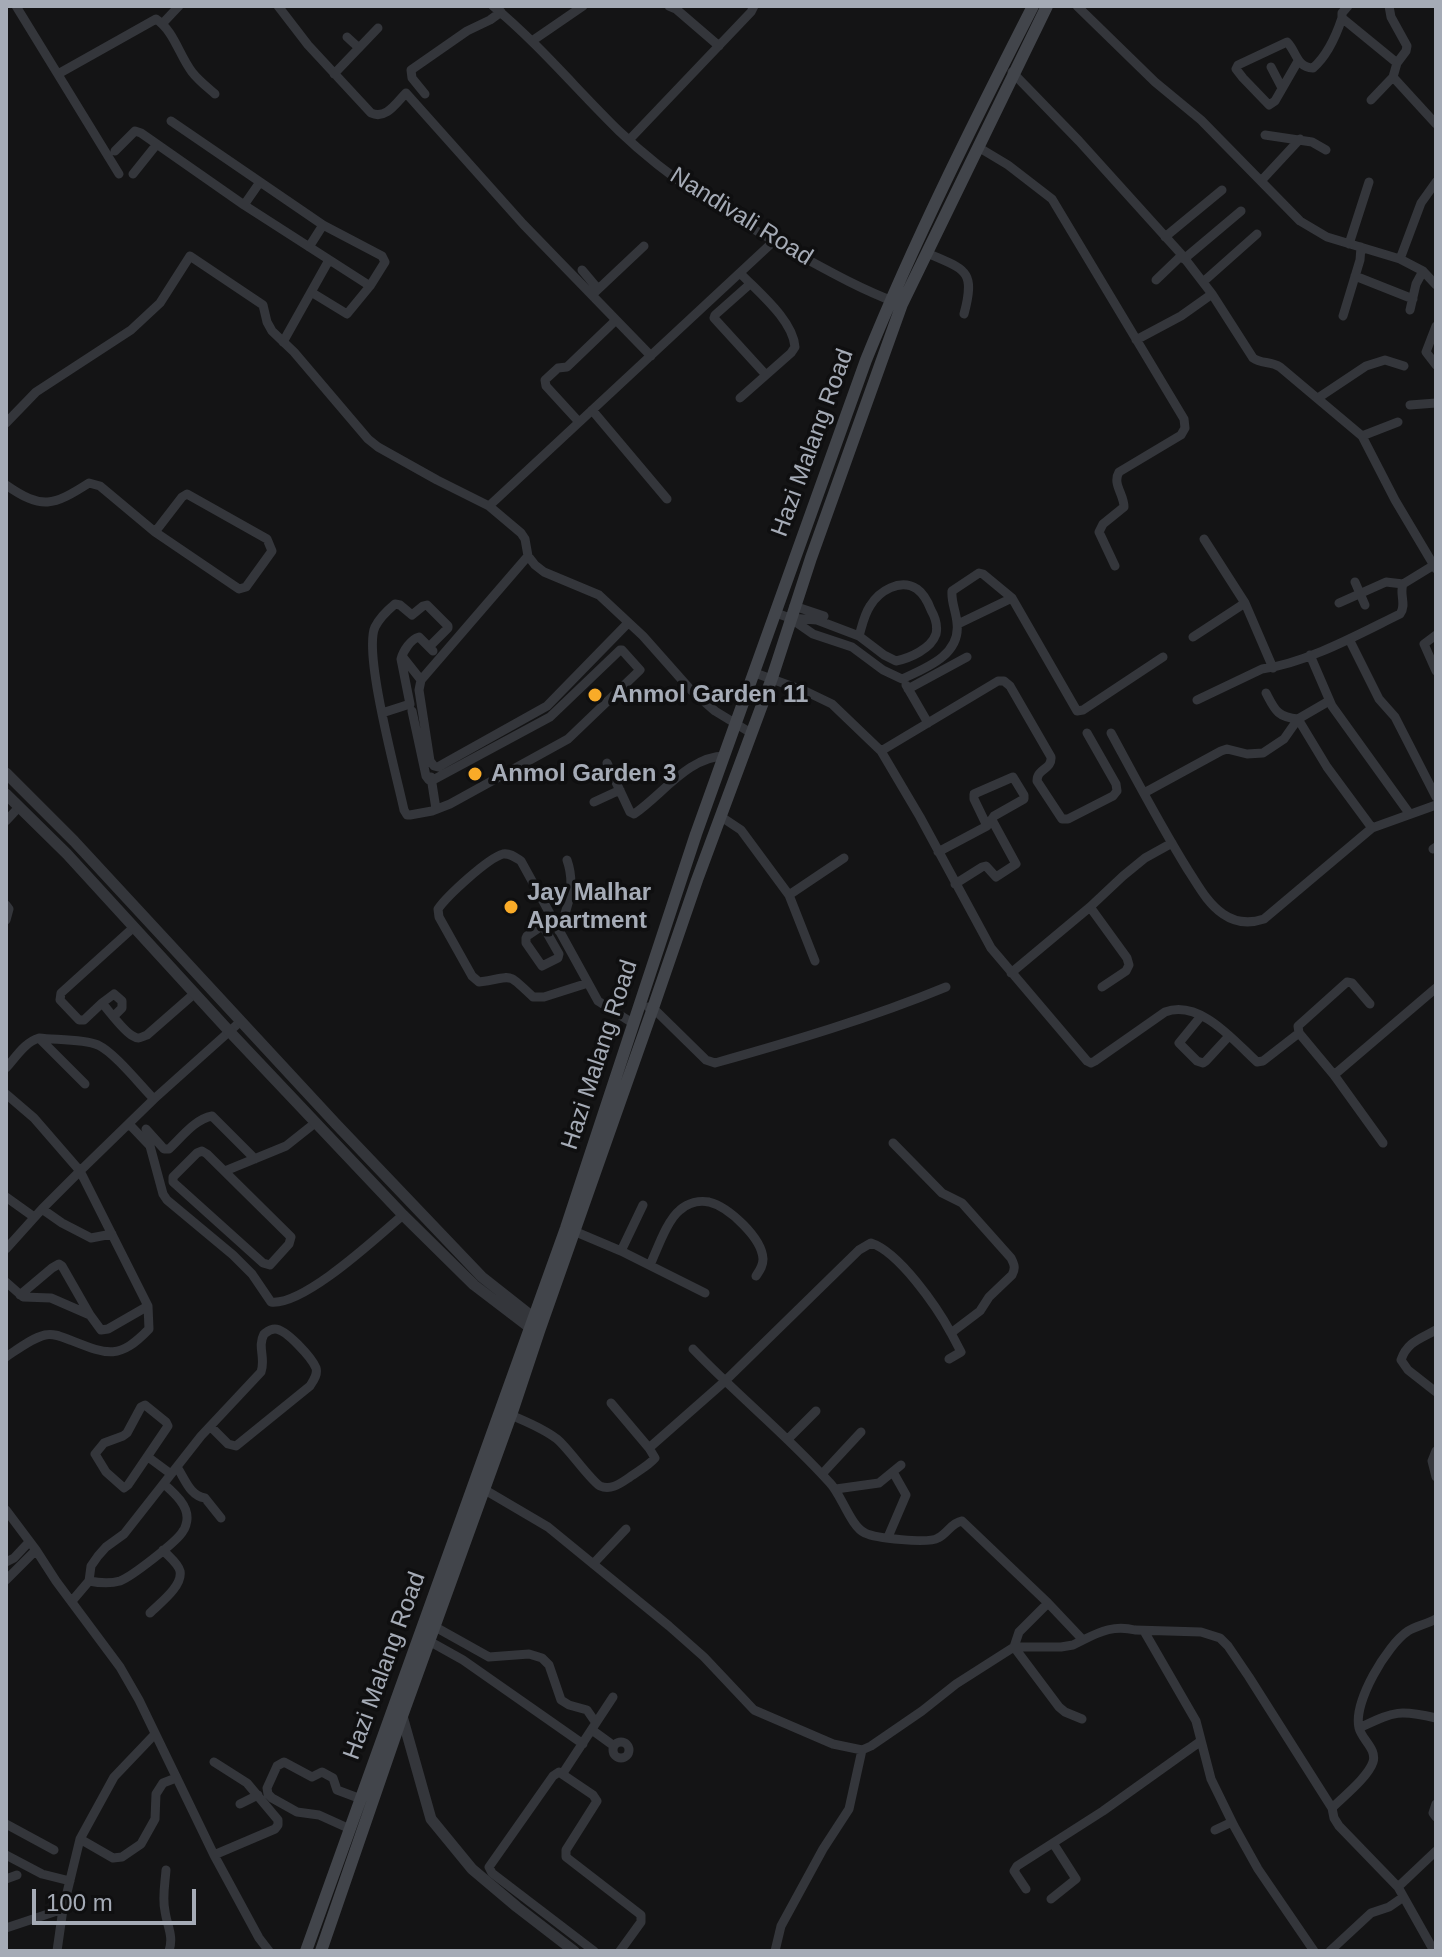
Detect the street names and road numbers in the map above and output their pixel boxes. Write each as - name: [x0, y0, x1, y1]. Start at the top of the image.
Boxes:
- street label: Nandivali Road: [664, 162, 818, 272]
- street label: Hazi Malang Road: [766, 345, 860, 541]
- street label: Hazi Malang Road: [556, 957, 644, 1153]
- street label: Hazi Malang Road: [338, 1568, 432, 1764]

